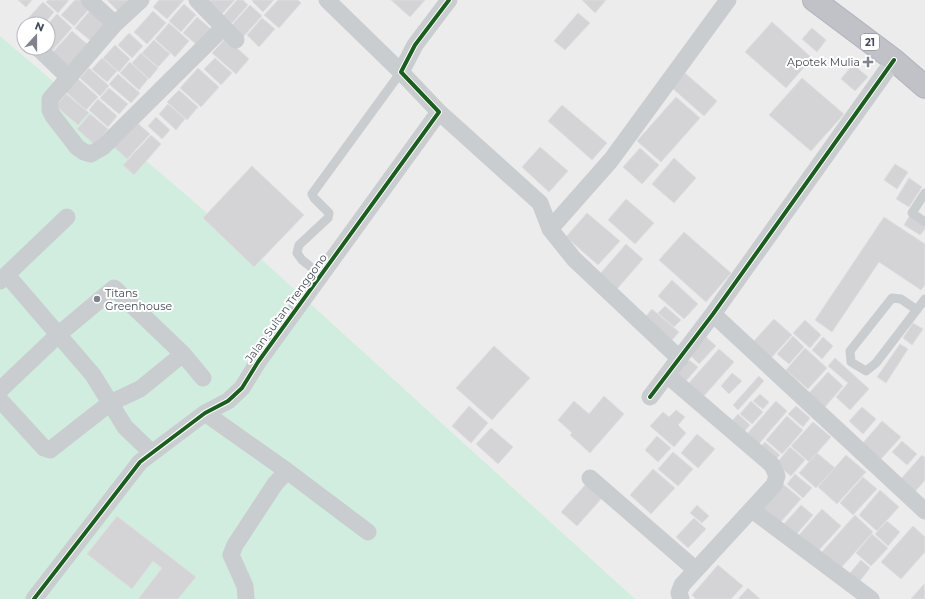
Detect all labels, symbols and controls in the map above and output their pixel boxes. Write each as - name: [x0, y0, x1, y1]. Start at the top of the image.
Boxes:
- north arrow: [16, 16, 56, 56]
- text: N: [33, 19, 46, 35]
- road number: 21: [861, 34, 879, 50]
- place label: Apotek Mulia: [787, 55, 860, 69]
- marker: Apotek Mulia: [863, 57, 873, 67]
- street label: Jalan Sultan Trenggono: [241, 251, 330, 366]
- place label: Titans Greenhouse: [105, 286, 173, 313]
- marker: Titans Greenhouse: [92, 294, 102, 304]

